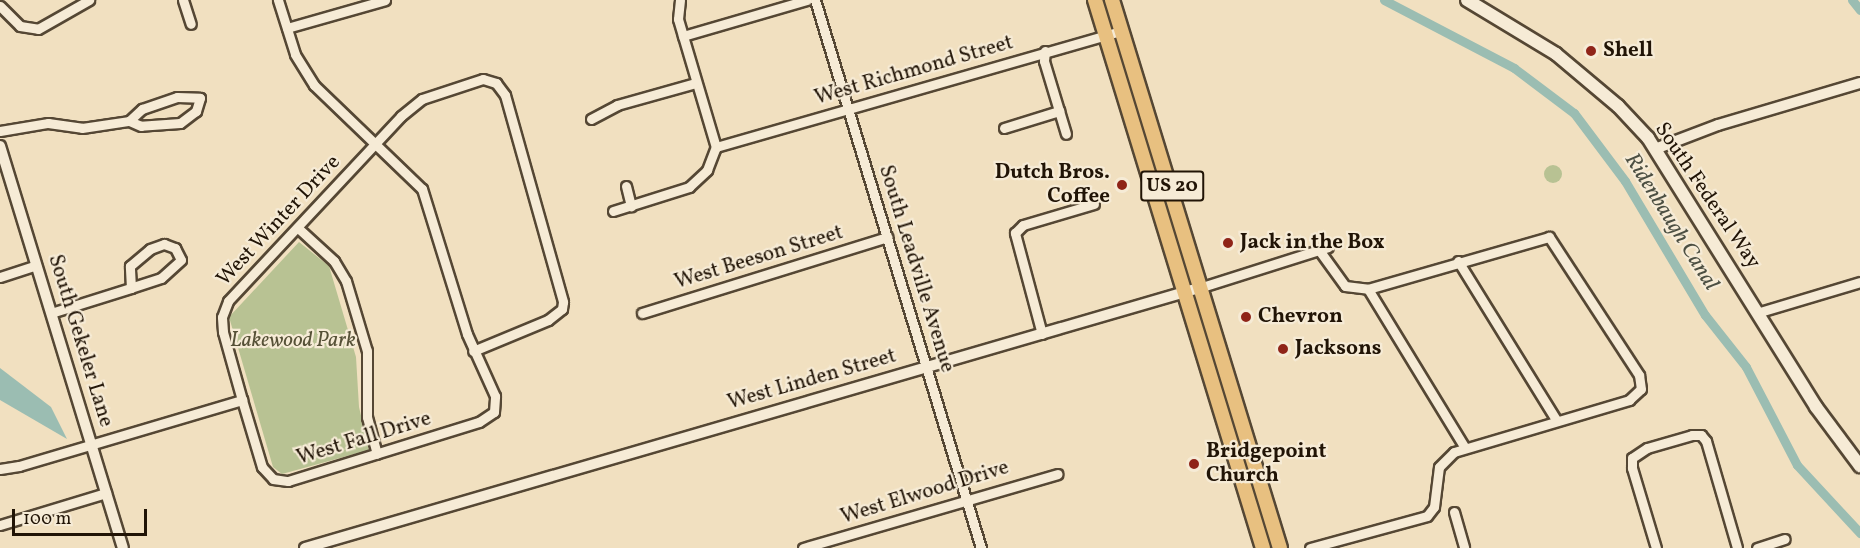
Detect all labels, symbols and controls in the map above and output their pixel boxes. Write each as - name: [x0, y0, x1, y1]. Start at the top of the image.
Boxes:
- street label: West Richmond Street: [812, 31, 1016, 111]
- place label: Shell: [1603, 38, 1653, 64]
- marker: Shell: [1584, 44, 1598, 58]
- street label: South Federal Way: [1649, 118, 1765, 274]
- water label: Ridenbaugh Canal: [1618, 148, 1724, 296]
- street label: West Winter Drive: [212, 150, 346, 292]
- place label: Dutch Bros. Coffee: [995, 160, 1110, 210]
- street label: South Leadville Avenue: [872, 162, 960, 376]
- road number: US 20: [1139, 169, 1205, 203]
- marker: Dutch Bros. Coffee: [1115, 178, 1129, 192]
- street label: West Beeson Street: [672, 220, 846, 296]
- place label: Jack in the Box: [1240, 230, 1385, 256]
- marker: Jack in the Box: [1221, 236, 1235, 250]
- street label: South Gekeler Lane: [42, 252, 118, 430]
- place label: Chevron: [1258, 304, 1343, 330]
- marker: Chevron: [1239, 310, 1253, 324]
- park label: Lakewood Park: [230, 328, 356, 354]
- place label: Jacksons: [1295, 336, 1381, 362]
- marker: Jacksons: [1276, 342, 1290, 356]
- street label: West Linden Street: [725, 344, 899, 416]
- street label: West Fall Drive: [294, 407, 434, 471]
- place label: Bridgepoint Church: [1206, 439, 1326, 489]
- street label: West Elwood Drive: [838, 455, 1012, 531]
- marker: Bridgepoint Church: [1187, 457, 1201, 471]
- scale bar: [15, 497, 150, 535]
- text: 100 m: [23, 507, 72, 532]

